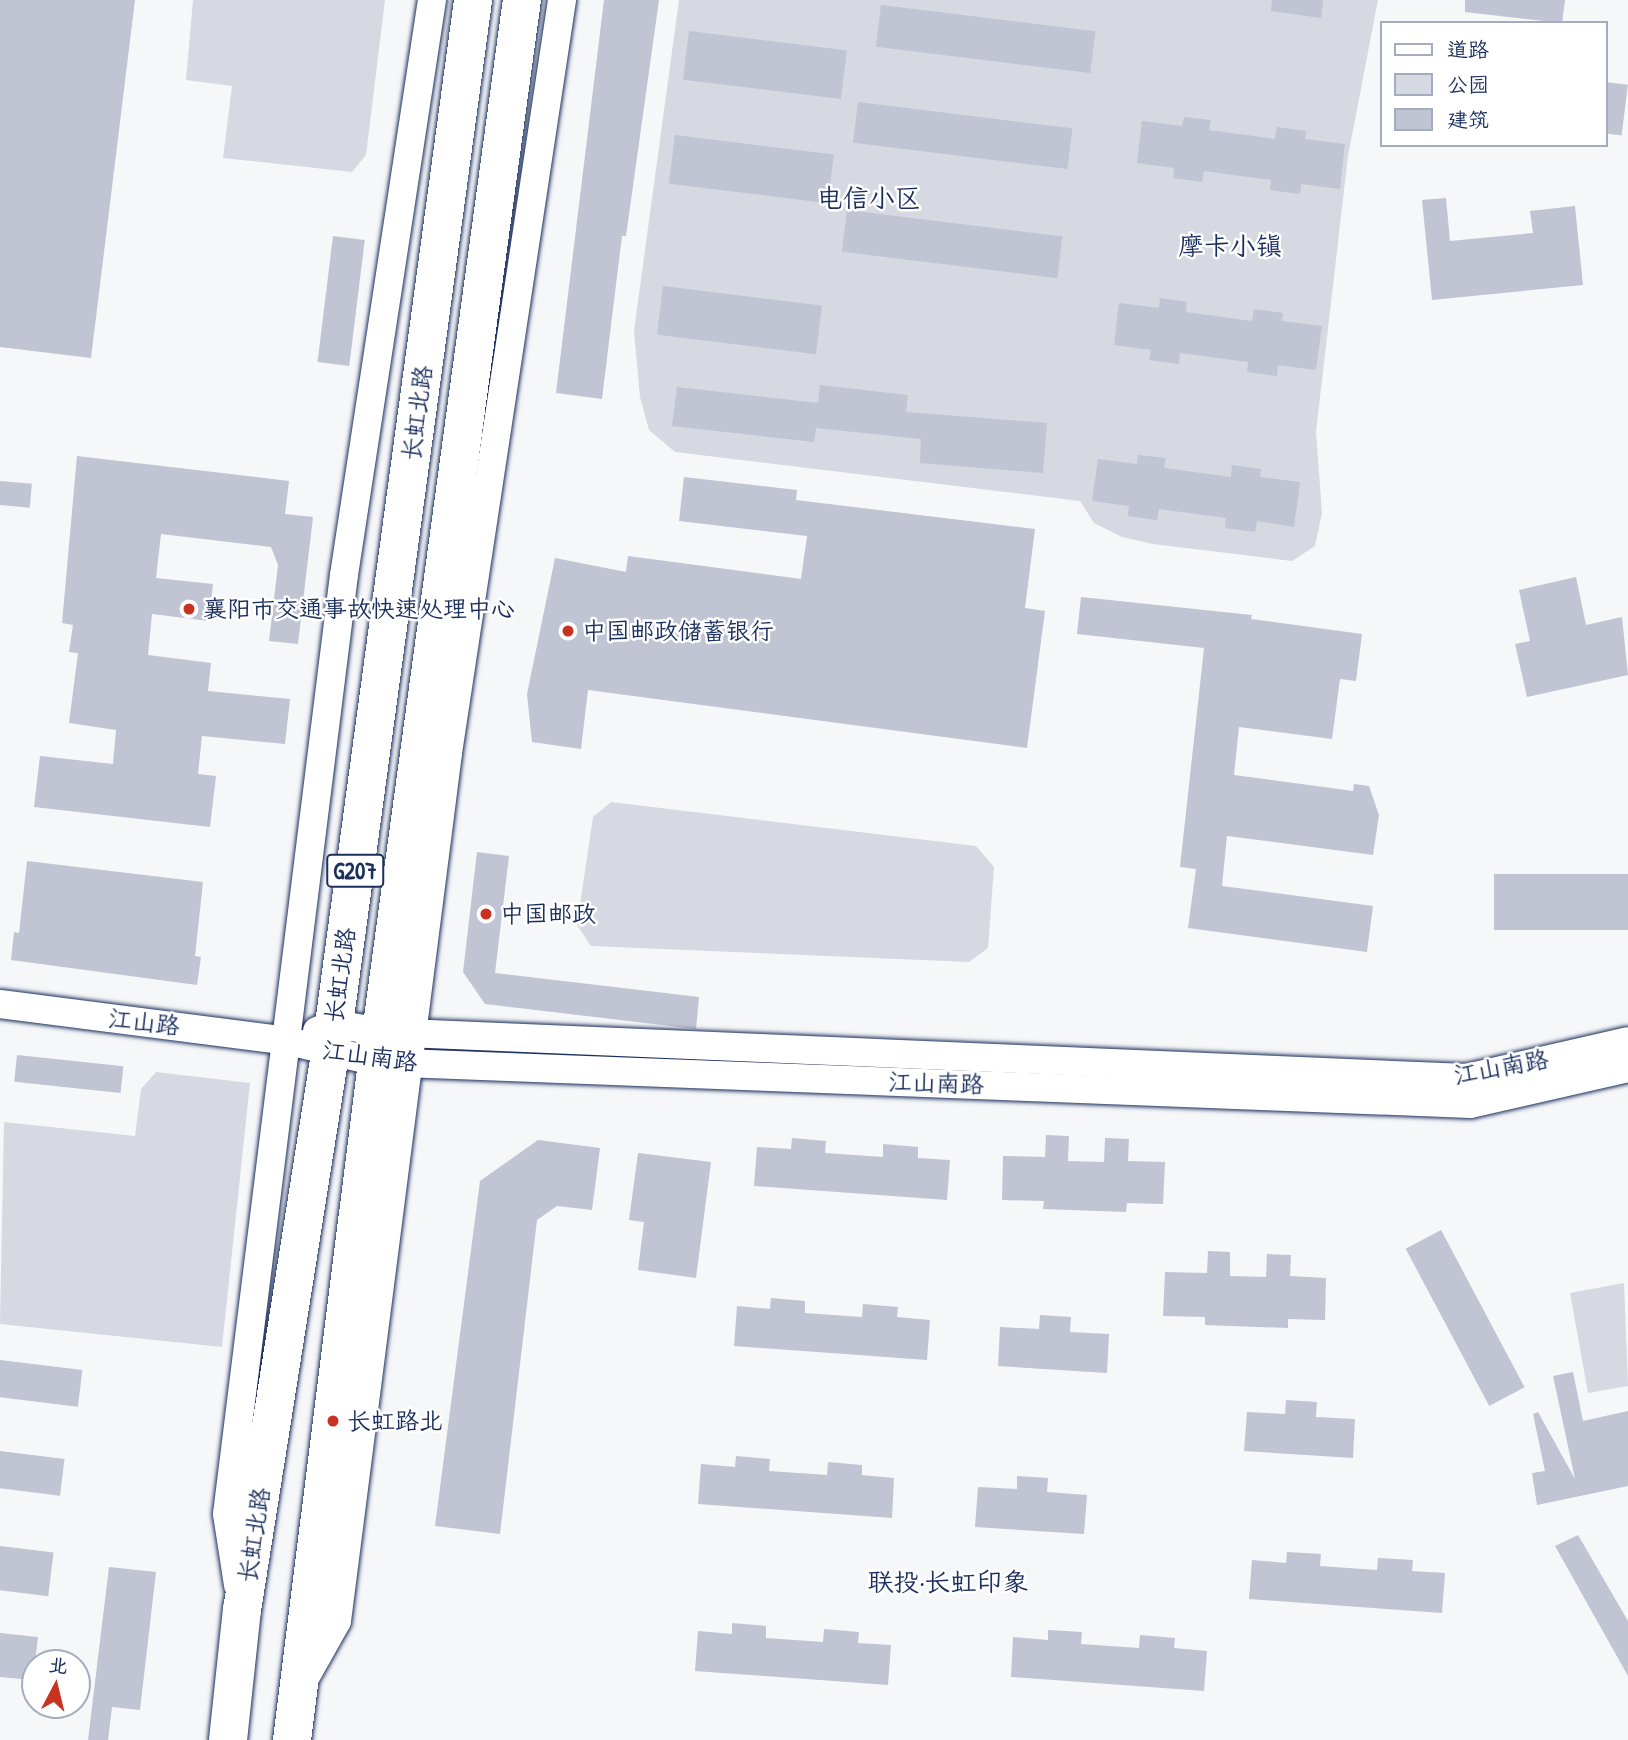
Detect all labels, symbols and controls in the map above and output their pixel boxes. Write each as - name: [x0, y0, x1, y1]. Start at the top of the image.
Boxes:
- legend: [1380, 21, 1607, 147]
- text: 道路: [1447, 35, 1489, 64]
- text: 公园: [1447, 70, 1489, 99]
- text: 建筑: [1447, 105, 1489, 134]
- district label: 电信小区: [817, 182, 921, 214]
- district label: 摩卡小镇: [1178, 230, 1282, 262]
- street label: 长虹北路: [396, 363, 438, 463]
- place label: 襄阳市交通事故快速处理中心: [203, 595, 515, 623]
- marker: 襄阳市交通事故快速处理中心: [181, 601, 197, 617]
- place label: 中国邮政储蓄银行: [582, 617, 774, 645]
- marker: 中国邮政储蓄银行: [560, 623, 576, 639]
- road number: G207: [325, 852, 385, 890]
- place label: 中国邮政: [500, 900, 596, 928]
- marker: 中国邮政: [478, 906, 494, 922]
- street label: 长虹北路: [319, 925, 361, 1025]
- street label: 江山路: [107, 1003, 181, 1041]
- street label: 江山南路: [320, 1035, 420, 1077]
- street label: 江山南路: [1451, 1044, 1551, 1090]
- street label: 江山南路: [888, 1067, 984, 1099]
- place label: 长虹路北: [347, 1407, 443, 1435]
- marker: 长虹路北: [325, 1413, 341, 1429]
- street label: 长虹北路: [232, 1485, 276, 1585]
- district label: 联投·长虹印象: [867, 1566, 1029, 1598]
- north arrow: [21, 1649, 91, 1719]
- text: 北: [47, 1651, 69, 1679]

